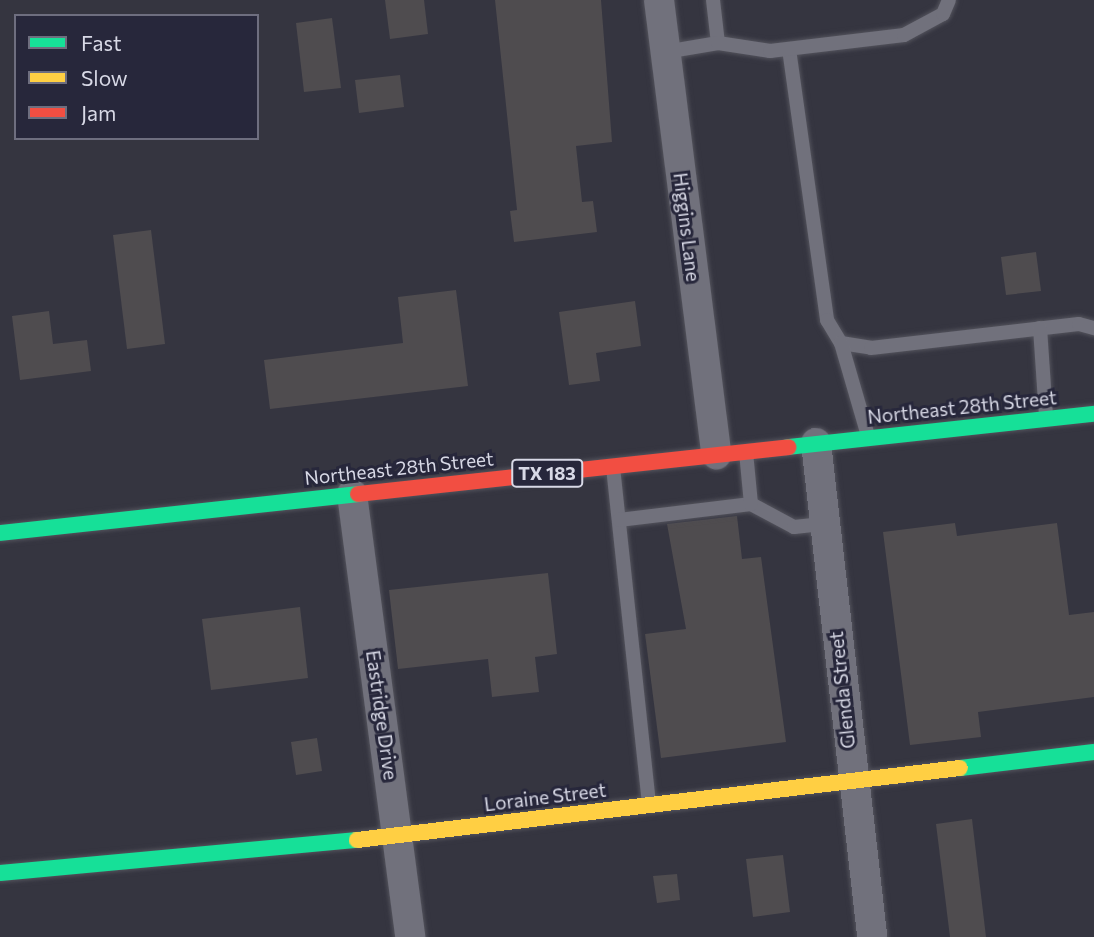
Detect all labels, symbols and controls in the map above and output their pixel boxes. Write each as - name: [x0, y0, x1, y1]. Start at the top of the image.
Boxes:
- legend: [14, 14, 259, 140]
- text: Fast: [81, 30, 122, 55]
- text: Slow: [81, 65, 128, 90]
- text: Jam: [81, 100, 116, 125]
- street label: Higgins Lane: [669, 171, 705, 283]
- street label: Northeast 28th Street: [866, 386, 1058, 428]
- street label: Northeast 28th Street: [303, 447, 495, 489]
- road number: TX 183: [510, 458, 584, 488]
- street label: Glenda Street: [824, 630, 860, 750]
- street label: Eastridge Drive: [362, 649, 402, 781]
- street label: Loraine Street: [483, 778, 607, 816]

